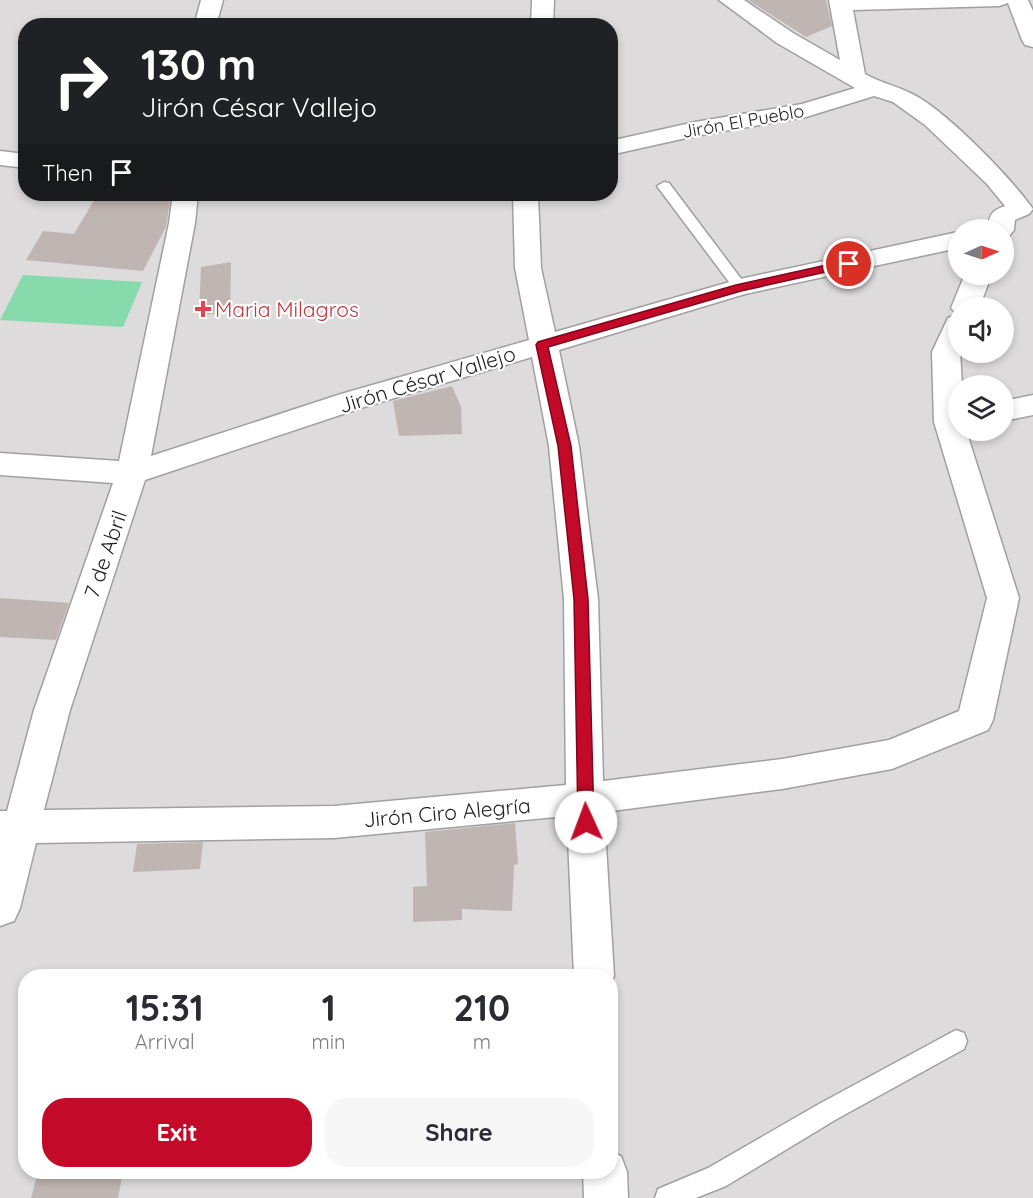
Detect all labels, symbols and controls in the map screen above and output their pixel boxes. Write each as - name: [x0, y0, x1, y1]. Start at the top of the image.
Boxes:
- text: 130 m: [141, 38, 256, 91]
- icon: right: [42, 42, 120, 120]
- text: Jirón César Vallejo: [141, 90, 377, 124]
- street label: Jirón El Pueblo: [680, 99, 806, 143]
- icon: arrive: [105, 156, 138, 189]
- text: Then: [42, 159, 93, 187]
- north arrow: [948, 219, 1014, 285]
- map controls: [948, 219, 1014, 441]
- pin: [823, 238, 874, 289]
- icon: arrive: [832, 247, 865, 280]
- place label: Maria Milagros: [215, 296, 359, 322]
- button: sound: [948, 297, 1014, 363]
- marker: Maria Milagros: [196, 302, 210, 316]
- street label: Jirón César Vallejo: [336, 340, 518, 418]
- button: layers: [948, 375, 1014, 441]
- street label: 7 de Abril: [78, 507, 132, 601]
- position arrow: [554, 790, 618, 854]
- street label: Jirón Ciro Alegría: [362, 792, 532, 832]
- text: 15:31: [126, 985, 204, 1030]
- text: 1: [322, 985, 336, 1030]
- text: 210: [454, 985, 510, 1030]
- text: Arrival: [135, 1029, 195, 1054]
- text: min: [312, 1029, 346, 1054]
- text: m: [473, 1029, 491, 1054]
- button: Exit: [42, 1098, 312, 1167]
- button: Share: [324, 1098, 594, 1167]

